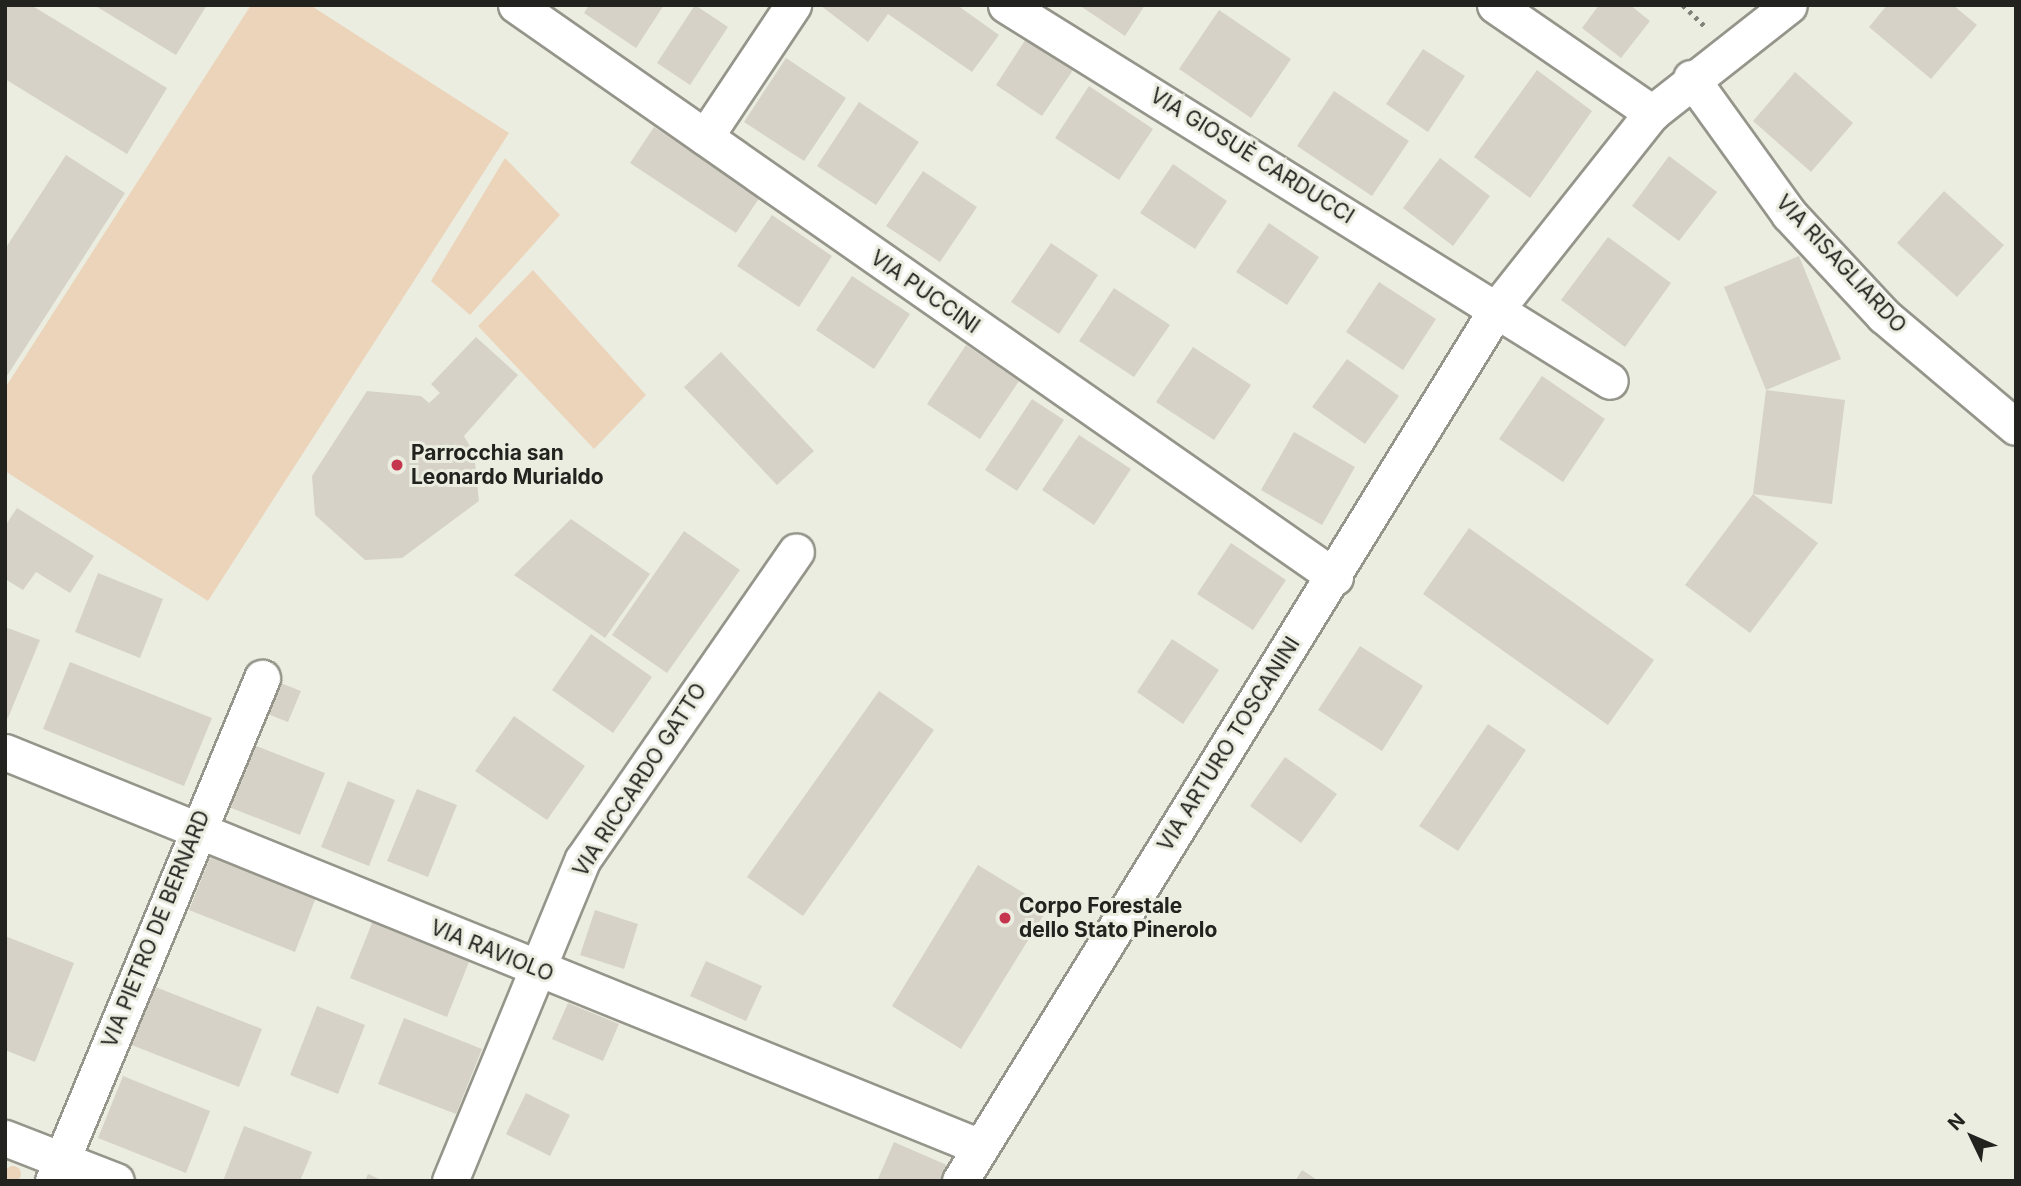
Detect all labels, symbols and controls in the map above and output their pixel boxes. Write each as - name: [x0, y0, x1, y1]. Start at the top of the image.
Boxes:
- street label: VIA GIOSUÈ CARDUCCI: [1145, 83, 1359, 229]
- street label: VIA RISAGLIARDO: [1771, 190, 1911, 338]
- street label: VIA PUCCINI: [866, 245, 984, 339]
- place label: Parrocchia san Leonardo Murialdo: [411, 440, 604, 490]
- marker: Parrocchia san Leonardo Murialdo: [389, 457, 405, 473]
- street label: VIA ARTURO TOSCANINI: [1153, 632, 1305, 856]
- street label: VIA RICCARDO GATTO: [568, 679, 712, 881]
- street label: VIA PIETRO DE BERNARD: [97, 807, 215, 1051]
- place label: Corpo Forestale dello Stato Pinerolo: [1019, 893, 1217, 943]
- marker: Corpo Forestale dello Stato Pinerolo: [997, 910, 1013, 926]
- street label: VIA RAVIOLO: [427, 915, 557, 987]
- north arrow: [1937, 1102, 2007, 1172]
- text: N: [1943, 1109, 1970, 1135]

